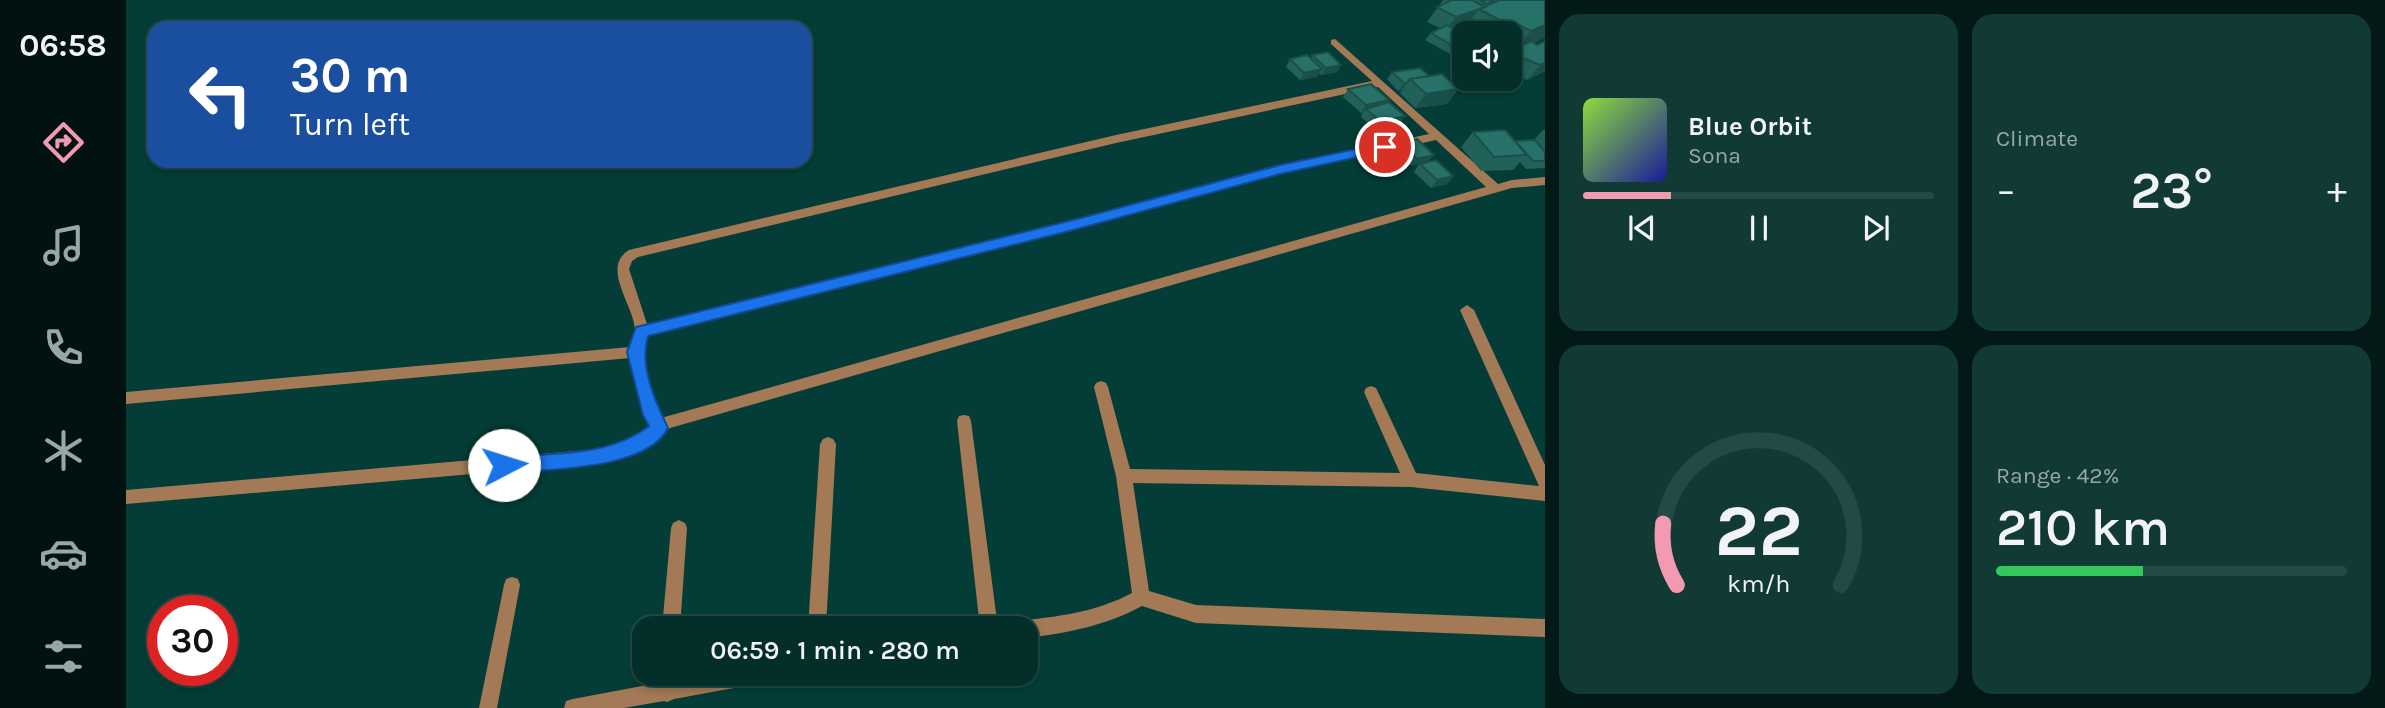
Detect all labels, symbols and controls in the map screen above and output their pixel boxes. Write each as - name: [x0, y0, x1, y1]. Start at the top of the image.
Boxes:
- map controls: [1452, 21, 1522, 91]
- button: sound: [1452, 21, 1522, 91]
- text: 06:58: [19, 27, 107, 64]
- text: 30 m: [290, 47, 410, 104]
- icon: left: [175, 49, 266, 140]
- text: Turn left: [290, 106, 410, 143]
- text: Blue Orbit: [1688, 111, 1812, 142]
- pin: [1355, 117, 1415, 177]
- icon: directions: [39, 118, 88, 167]
- text: Climate: [1996, 125, 2078, 152]
- icon: arrive: [1366, 128, 1404, 166]
- text: Sona: [1688, 142, 1741, 169]
- text: 23°: [2130, 160, 2213, 221]
- text: −: [1996, 168, 2016, 213]
- text: +: [2327, 168, 2347, 213]
- icon: previous: [1623, 209, 1661, 247]
- icon: pause: [1740, 209, 1778, 247]
- icon: next: [1857, 209, 1895, 247]
- icon: music: [39, 221, 88, 270]
- icon: phone: [39, 323, 88, 372]
- icon: climate: [39, 426, 88, 475]
- position arrow: [467, 428, 541, 502]
- text: Range · 42%: [1996, 462, 2119, 489]
- text: 22: [1714, 489, 1803, 574]
- text: 210 km: [1996, 497, 2170, 558]
- icon: car: [39, 529, 88, 578]
- text: km/h: [1727, 569, 1790, 598]
- speed limit sign: 30: [147, 595, 238, 686]
- icon: filters: [39, 632, 88, 681]
- text: 06:59 · 1 min · 280 m: [710, 635, 960, 666]

